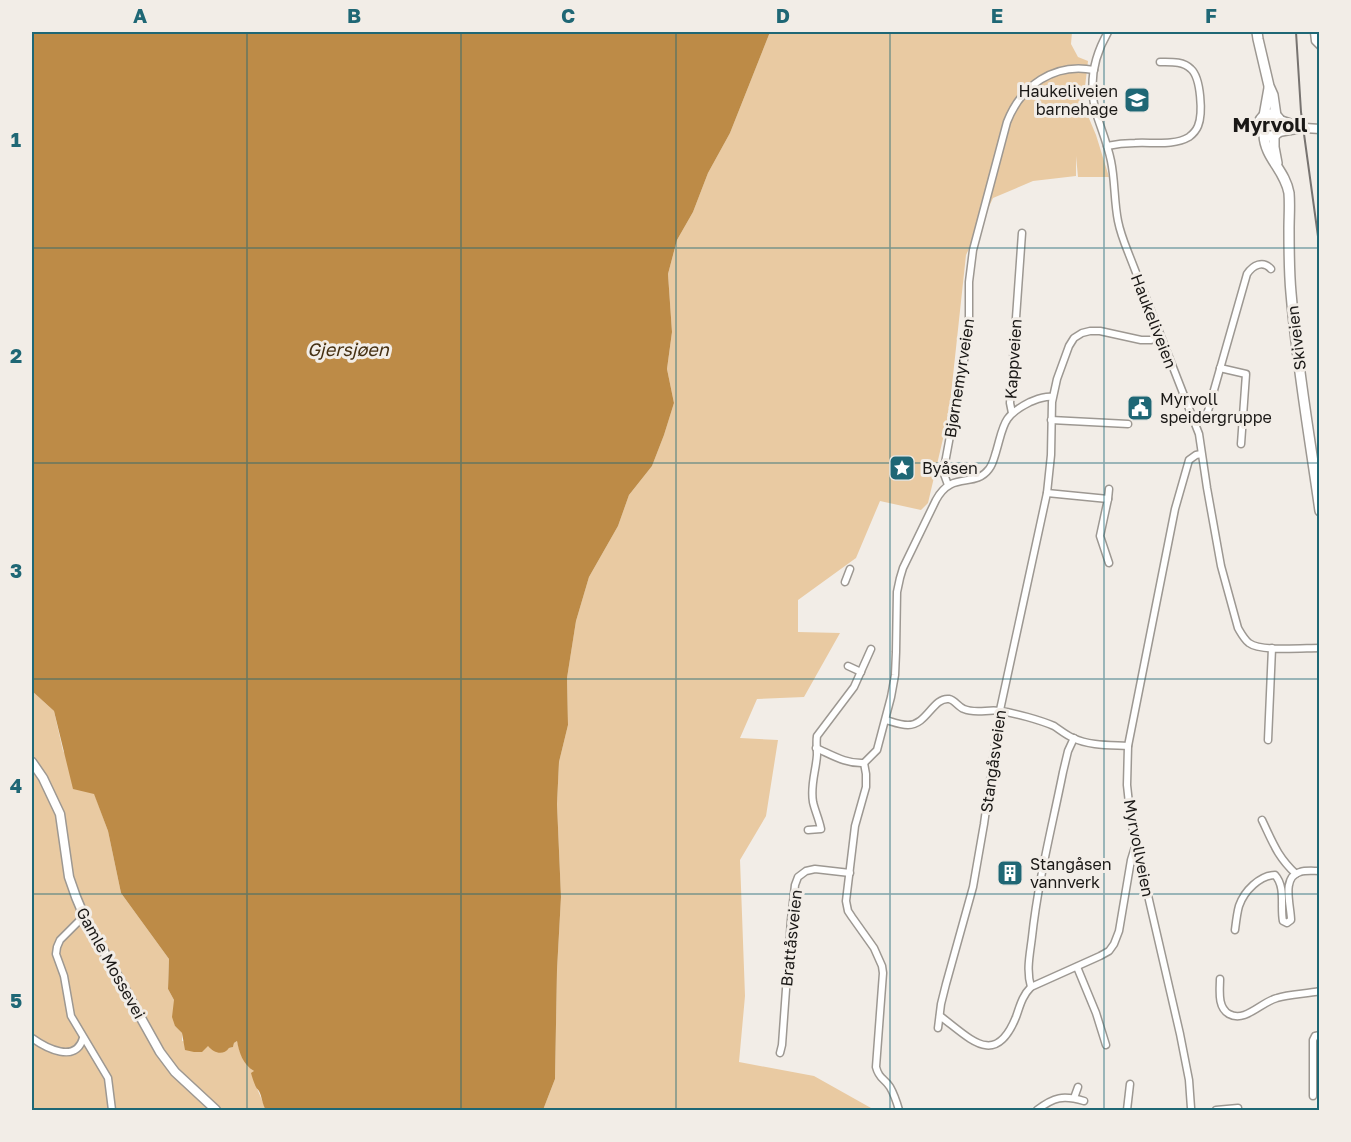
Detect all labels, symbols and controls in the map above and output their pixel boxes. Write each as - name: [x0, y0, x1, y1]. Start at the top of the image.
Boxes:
- text: A: [133, 3, 147, 27]
- text: B: [347, 3, 361, 27]
- text: C: [561, 3, 575, 27]
- text: D: [776, 3, 790, 27]
- text: E: [991, 3, 1003, 27]
- text: F: [1205, 3, 1217, 27]
- place label: Haukeliveien barnehage: [1018, 81, 1118, 119]
- school or university icon: Haukeliveien barnehage: [1122, 85, 1152, 115]
- district label: Myrvoll: [1232, 112, 1308, 136]
- text: 1: [11, 127, 21, 151]
- street label: Haukeliveien: [1127, 271, 1181, 371]
- street label: Skiveien: [1282, 305, 1310, 371]
- street label: Bjørnemyrveien: [940, 317, 978, 439]
- street label: Kappveien: [1000, 318, 1026, 400]
- water label: Gjersjøen: [307, 338, 390, 360]
- text: 2: [10, 343, 22, 367]
- place label: Myrvoll speidergruppe: [1160, 389, 1272, 427]
- public building icon: Myrvoll speidergruppe: [1125, 393, 1155, 423]
- place icon: Byåsen: [887, 453, 917, 483]
- place label: Byåsen: [922, 458, 978, 478]
- text: 3: [10, 558, 22, 582]
- street label: Stangåsveien: [976, 708, 1010, 814]
- text: 4: [10, 773, 22, 797]
- street label: Myrvollveien: [1120, 798, 1158, 898]
- place label: Stangåsen vannverk: [1030, 854, 1112, 892]
- building icon: Stangåsen vannverk: [995, 858, 1025, 888]
- street label: Brattåsveien: [776, 889, 806, 987]
- street label: Gamle Mossevei: [72, 904, 150, 1022]
- text: 5: [10, 988, 22, 1012]

